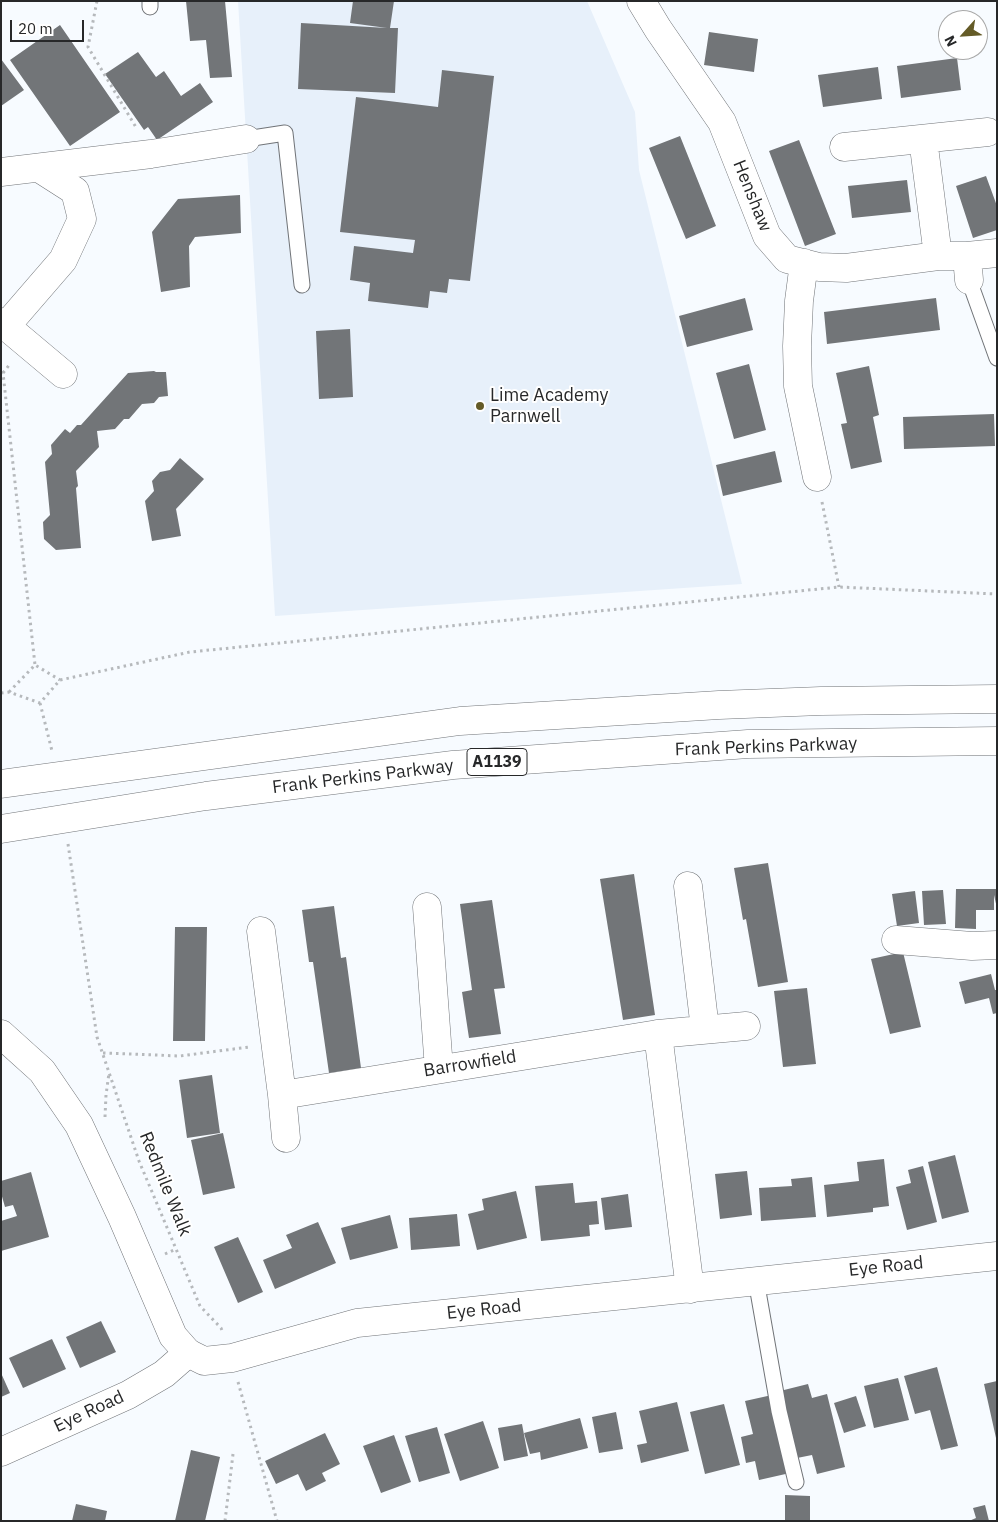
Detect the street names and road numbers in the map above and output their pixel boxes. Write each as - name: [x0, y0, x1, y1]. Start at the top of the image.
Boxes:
- street label: Henshaw: [728, 157, 776, 235]
- street label: Frank Perkins Parkway: [674, 733, 858, 761]
- road number: A1139: [467, 749, 527, 776]
- street label: Frank Perkins Parkway: [271, 755, 455, 799]
- street label: Barrowfield: [422, 1046, 518, 1082]
- street label: Redmile Walk: [134, 1129, 196, 1239]
- street label: Eye Road: [848, 1252, 924, 1282]
- street label: Eye Road: [446, 1295, 522, 1325]
- street label: Eye Road: [50, 1386, 128, 1438]

